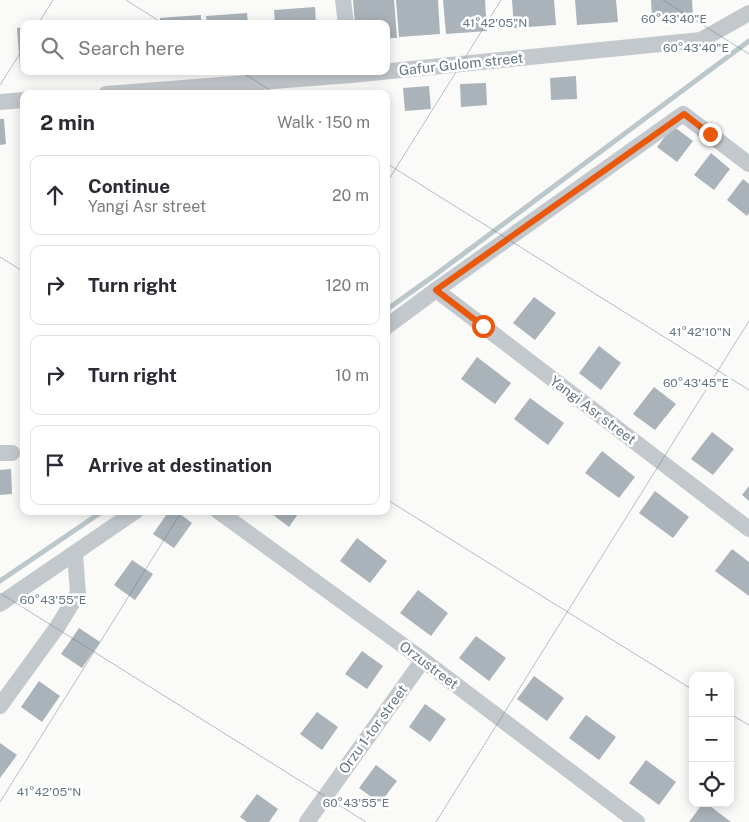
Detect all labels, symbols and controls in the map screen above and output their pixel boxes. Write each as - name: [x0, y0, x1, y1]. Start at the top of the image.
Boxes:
- text: 60°43'40"E: [641, 12, 707, 26]
- text: 41°42'05"N: [463, 16, 527, 30]
- search box: [20, 20, 390, 75]
- icon: search: [38, 34, 66, 62]
- text: Search here: [78, 37, 185, 59]
- text: 60°43'40"E: [663, 41, 729, 55]
- street label: Gafur Gulom street: [398, 50, 524, 78]
- text: 2 min: [40, 110, 95, 135]
- text: Walk · 150 m: [277, 113, 370, 132]
- route end: [699, 123, 722, 146]
- text: Continue: [88, 175, 170, 197]
- icon: ahead: [41, 181, 69, 209]
- text: 20 m: [332, 186, 369, 205]
- text: Yangi Asr street: [88, 197, 206, 216]
- icon: right: [41, 271, 69, 299]
- text: Turn right: [88, 274, 177, 296]
- text: 120 m: [325, 276, 369, 295]
- route start: [472, 315, 495, 338]
- text: 41°42'10"N: [669, 325, 731, 339]
- icon: right: [41, 361, 69, 389]
- text: Turn right: [88, 364, 177, 386]
- text: 10 m: [335, 366, 369, 385]
- street label: Yangi Asr street: [547, 372, 639, 448]
- text: 60°43'45"E: [663, 376, 729, 390]
- icon: arrive: [41, 451, 69, 479]
- text: Arrive at destination: [88, 454, 272, 476]
- text: 60°43'55"E: [20, 593, 86, 607]
- street label: Orzustreet: [397, 638, 461, 692]
- map controls: [689, 672, 734, 807]
- button: +: [689, 672, 734, 717]
- street label: Orzu 1-tor street: [336, 682, 410, 776]
- button: −: [689, 717, 734, 762]
- button: locate: [689, 762, 734, 807]
- text: 41°42'05"N: [17, 785, 81, 799]
- text: 60°43'55"E: [323, 796, 389, 810]

